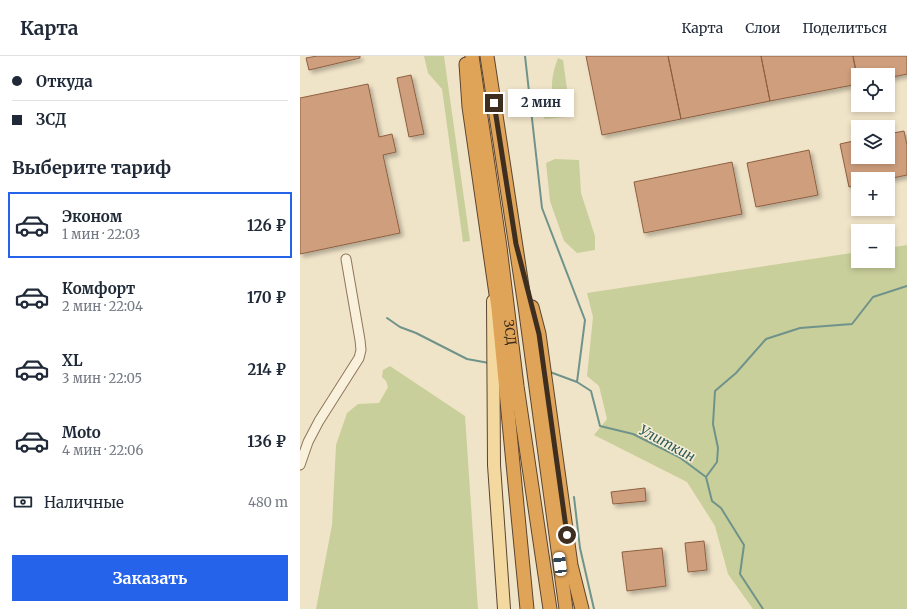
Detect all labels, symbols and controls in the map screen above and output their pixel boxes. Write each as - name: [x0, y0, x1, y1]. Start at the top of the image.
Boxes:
- text: Карта: [20, 16, 78, 40]
- text: Карта: [681, 19, 723, 37]
- text: Слои: [745, 19, 780, 37]
- text: Поделиться: [802, 19, 887, 37]
- map controls: [851, 68, 895, 268]
- button: locate: [851, 68, 895, 112]
- text: Откуда: [36, 72, 93, 91]
- callout: 2 мин: [508, 89, 574, 117]
- route end: [485, 94, 503, 112]
- text: 2 мин: [521, 94, 561, 111]
- text: ЗСД: [36, 110, 67, 129]
- button: layers: [851, 120, 895, 164]
- text: Выберите тариф: [12, 156, 171, 179]
- button: +: [851, 172, 895, 216]
- icon: car: [14, 207, 50, 243]
- text: Эконом: [62, 207, 122, 226]
- text: 126 ₽: [247, 216, 286, 235]
- button: −: [851, 224, 895, 268]
- text: 1 мин · 22:03: [62, 226, 140, 243]
- icon: car: [14, 279, 50, 315]
- text: Комфорт: [62, 279, 135, 298]
- text: 170 ₽: [247, 288, 286, 307]
- text: 2 мин · 22:04: [62, 298, 143, 315]
- street label: ЗСД: [500, 319, 520, 346]
- icon: car: [14, 351, 50, 387]
- text: XL: [62, 351, 83, 370]
- text: 214 ₽: [248, 360, 286, 379]
- text: 3 мин · 22:05: [62, 370, 142, 387]
- water label: Улиткин: [636, 421, 698, 465]
- icon: car: [14, 423, 50, 459]
- text: Moto: [62, 423, 101, 442]
- text: 136 ₽: [247, 432, 286, 451]
- text: 4 мин · 22:06: [62, 442, 143, 459]
- icon: cash: [12, 491, 34, 513]
- text: Наличные: [44, 493, 124, 512]
- text: 480 m: [248, 494, 288, 511]
- route start: [558, 526, 576, 544]
- car: [553, 551, 567, 577]
- button: Заказать: [12, 555, 288, 601]

